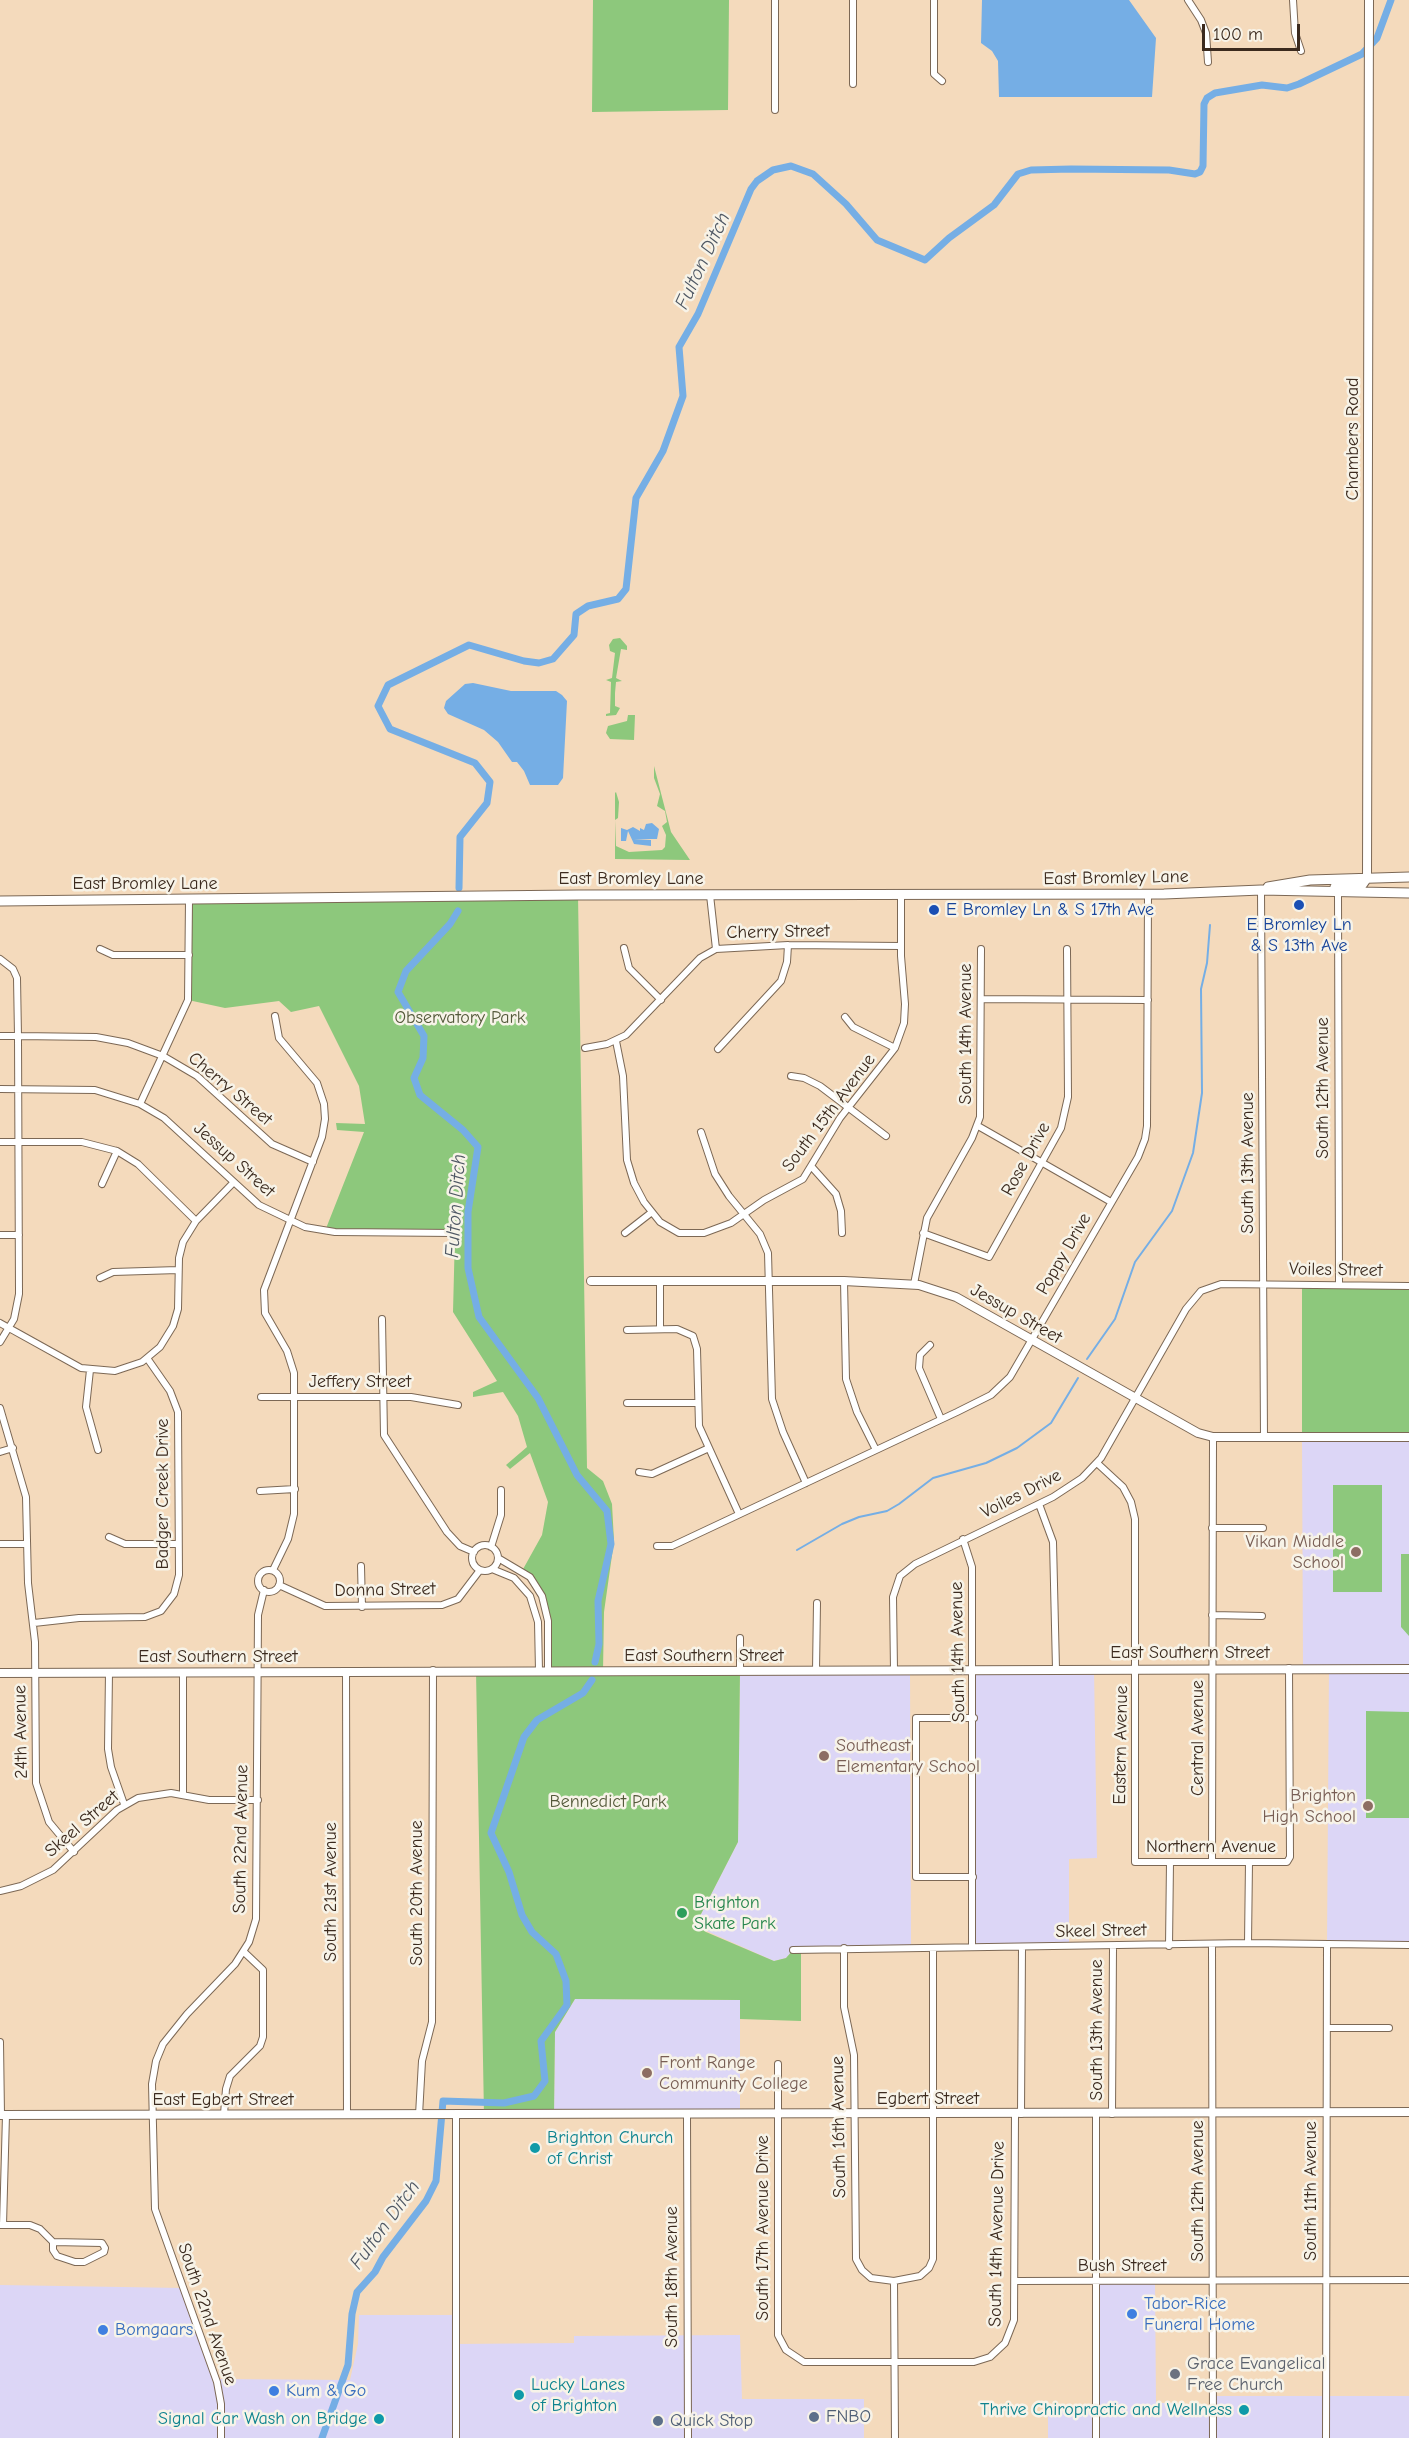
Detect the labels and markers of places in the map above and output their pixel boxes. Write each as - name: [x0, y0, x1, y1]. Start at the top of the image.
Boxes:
- marker: E Bromley Ln & S 13th Ave: [1292, 898, 1306, 912]
- place label: E Bromley Ln & S 17th Ave: [946, 899, 1154, 921]
- marker: E Bromley Ln & S 17th Ave: [927, 903, 941, 917]
- place label: E Bromley Ln & S 13th Ave: [1246, 914, 1352, 956]
- place label: Vikan Middle School: [1245, 1531, 1344, 1574]
- marker: Vikan Middle School: [1349, 1545, 1363, 1559]
- place label: Southeast Elementary School: [836, 1735, 980, 1778]
- marker: Southeast Elementary School: [817, 1749, 831, 1763]
- place label: Brighton High School: [1262, 1785, 1356, 1828]
- marker: Brighton High School: [1361, 1799, 1375, 1813]
- place label: Brighton Skate Park: [694, 1892, 776, 1934]
- marker: Brighton Skate Park: [675, 1906, 689, 1920]
- place label: Front Range Community College: [659, 2052, 808, 2094]
- marker: Front Range Community College: [640, 2066, 654, 2080]
- place label: Brighton Church of Christ: [547, 2127, 674, 2170]
- marker: Brighton Church of Christ: [528, 2141, 542, 2155]
- place label: Tabor-Rice Funeral Home: [1144, 2293, 1255, 2336]
- marker: Tabor-Rice Funeral Home: [1125, 2307, 1139, 2321]
- place label: Bomgaars: [115, 2319, 193, 2341]
- marker: Bomgaars: [96, 2323, 110, 2337]
- place label: Grace Evangelical Free Church: [1187, 2353, 1325, 2396]
- marker: Grace Evangelical Free Church: [1168, 2367, 1182, 2381]
- place label: Lucky Lanes of Brighton: [531, 2374, 625, 2416]
- place label: Kum & Go: [286, 2380, 366, 2402]
- marker: Kum & Go: [267, 2384, 281, 2398]
- marker: Lucky Lanes of Brighton: [512, 2388, 526, 2402]
- place label: Thrive Chiropractic and Wellness: [980, 2399, 1232, 2421]
- marker: Thrive Chiropractic and Wellness: [1237, 2403, 1251, 2417]
- place label: FNBO: [826, 2406, 871, 2428]
- place label: Signal Car Wash on Bridge: [158, 2408, 367, 2430]
- place label: Quick Stop: [670, 2410, 753, 2432]
- marker: FNBO: [807, 2410, 821, 2424]
- marker: Signal Car Wash on Bridge: [372, 2412, 386, 2426]
- marker: Quick Stop: [651, 2414, 665, 2428]

